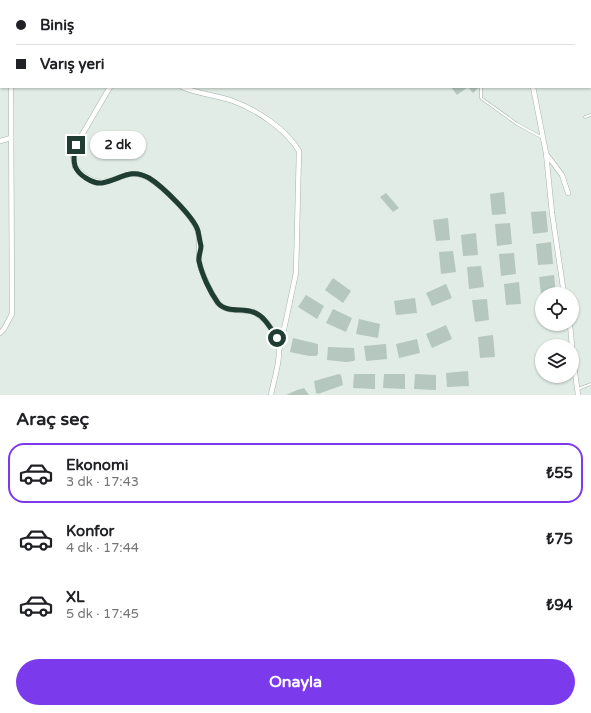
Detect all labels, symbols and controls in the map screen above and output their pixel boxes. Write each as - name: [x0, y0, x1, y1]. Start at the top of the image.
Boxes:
- text: Biniş: [40, 16, 74, 34]
- text: Varış yeri: [40, 55, 105, 73]
- callout: 2 dk: [90, 131, 146, 159]
- route end: [67, 136, 85, 154]
- text: 2 dk: [105, 137, 131, 153]
- map controls: [535, 287, 579, 383]
- button: locate: [535, 287, 579, 331]
- route start: [268, 329, 286, 347]
- button: layers: [535, 339, 579, 383]
- text: Araç seç: [16, 408, 89, 430]
- icon: car: [18, 455, 54, 491]
- text: Ekonomi: [66, 456, 129, 474]
- text: ₺55: [546, 464, 573, 482]
- text: 3 dk · 17:43: [66, 474, 139, 490]
- icon: car: [18, 521, 54, 557]
- text: Konfor: [66, 522, 114, 540]
- text: ₺75: [546, 530, 573, 548]
- text: 4 dk · 17:44: [66, 540, 139, 556]
- icon: car: [18, 587, 54, 623]
- text: XL: [66, 588, 85, 606]
- text: ₺94: [546, 596, 573, 614]
- text: 5 dk · 17:45: [66, 606, 139, 622]
- button: Onayla: [16, 659, 575, 705]

